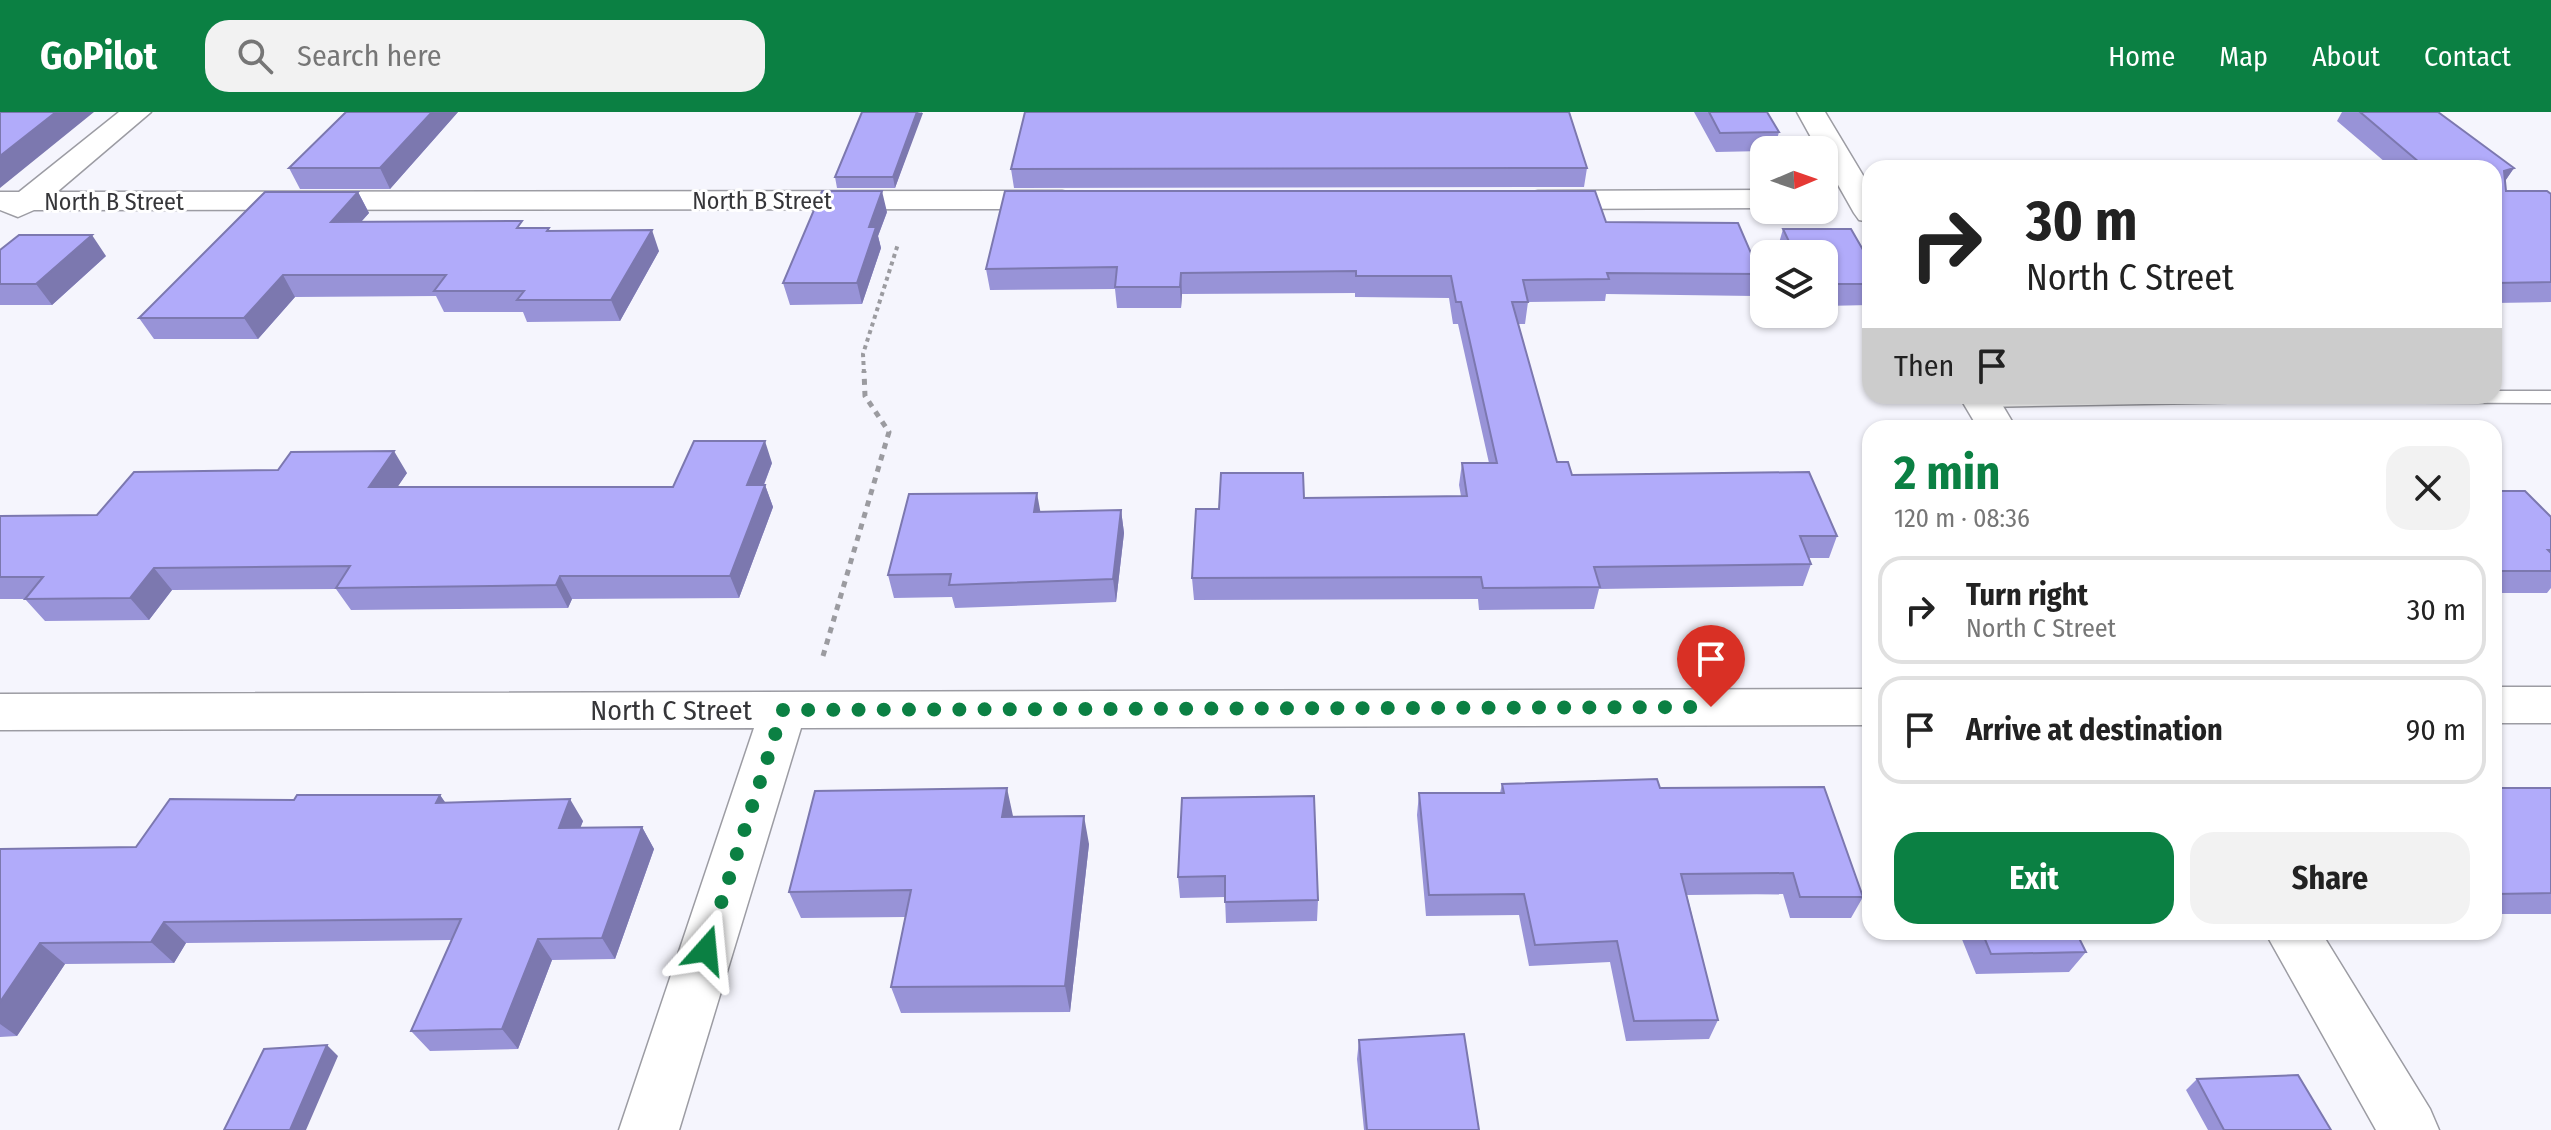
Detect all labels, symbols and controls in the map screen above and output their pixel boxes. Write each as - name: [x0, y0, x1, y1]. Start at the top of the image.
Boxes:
- search box: [205, 20, 765, 92]
- text: GoPilot: [40, 33, 157, 79]
- icon: search: [233, 34, 277, 78]
- text: Search here: [297, 38, 442, 74]
- text: Home: [2108, 40, 2175, 73]
- text: Map: [2219, 40, 2268, 73]
- text: About: [2312, 40, 2380, 73]
- text: Contact: [2424, 40, 2511, 73]
- north arrow: [1750, 136, 1838, 224]
- map controls: [1750, 136, 1838, 328]
- street label: North B Street: [692, 187, 832, 215]
- street label: North B Street: [44, 188, 184, 216]
- text: 30 m: [2026, 188, 2137, 255]
- icon: right: [1894, 192, 1998, 296]
- button: layers: [1750, 240, 1838, 328]
- text: North C Street: [2026, 256, 2234, 300]
- icon: arrive: [1970, 344, 2014, 388]
- text: Then: [1894, 348, 1954, 384]
- text: 2 min: [1894, 444, 2000, 502]
- button: close: [2386, 446, 2470, 530]
- text: 120 m · 08:36: [1894, 503, 2030, 534]
- text: Turn right: [1966, 577, 2088, 613]
- icon: right: [1898, 588, 1942, 632]
- text: 30 m: [2407, 592, 2466, 628]
- text: North C Street: [1966, 613, 2116, 644]
- pin: [1677, 625, 1745, 707]
- icon: arrive: [1689, 637, 1733, 681]
- street label: North C Street: [590, 694, 753, 727]
- icon: arrive: [1898, 708, 1942, 752]
- text: Arrive at destination: [1966, 712, 2223, 748]
- text: 90 m: [2406, 712, 2466, 748]
- button: Exit: [1894, 832, 2174, 924]
- button: Share: [2190, 832, 2470, 924]
- position arrow: [664, 908, 748, 992]

